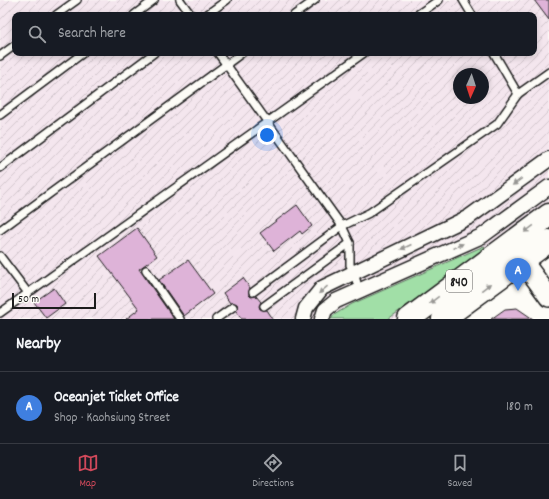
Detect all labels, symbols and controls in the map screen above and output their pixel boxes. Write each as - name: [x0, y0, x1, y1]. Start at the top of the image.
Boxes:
- search box: [12, 12, 537, 56]
- icon: search: [26, 23, 48, 45]
- text: Search here: [58, 23, 126, 45]
- north arrow: [453, 68, 489, 104]
- your location: [257, 125, 277, 145]
- one-way arrow: [512, 178, 523, 186]
- one-way arrow: [524, 225, 535, 233]
- one-way arrow: [453, 243, 464, 249]
- one-way arrow: [400, 244, 411, 250]
- pin: A: [505, 258, 531, 291]
- road number: 840: [446, 270, 472, 292]
- one-way arrow: [480, 283, 491, 291]
- one-way arrow: [317, 285, 328, 294]
- scale bar: [12, 291, 96, 310]
- text: 50 m: [18, 292, 39, 308]
- one-way arrow: [429, 296, 439, 304]
- text: Nearby: [16, 333, 60, 357]
- text: Oceanjet Ticket Office: [54, 387, 179, 409]
- text: A: [25, 398, 33, 417]
- text: 180 m: [506, 398, 533, 417]
- text: Shop · Kaohsiung Street: [54, 409, 170, 428]
- tab: Map: [77, 452, 99, 492]
- tab: Directions: [252, 452, 294, 492]
- tab: Saved: [448, 452, 472, 492]

